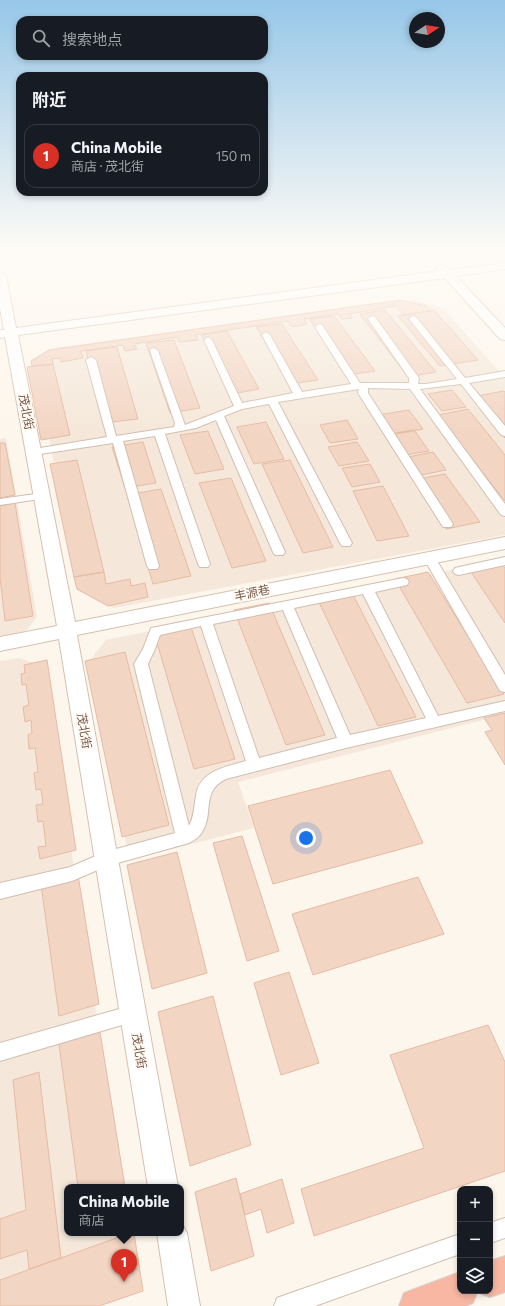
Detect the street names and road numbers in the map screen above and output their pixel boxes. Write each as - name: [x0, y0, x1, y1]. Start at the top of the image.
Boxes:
- street label: 茂北街: [17, 393, 37, 431]
- street label: 丰源巷: [233, 581, 271, 603]
- street label: 茂北街: [75, 712, 95, 750]
- street label: 茂北街: [130, 1032, 150, 1070]

